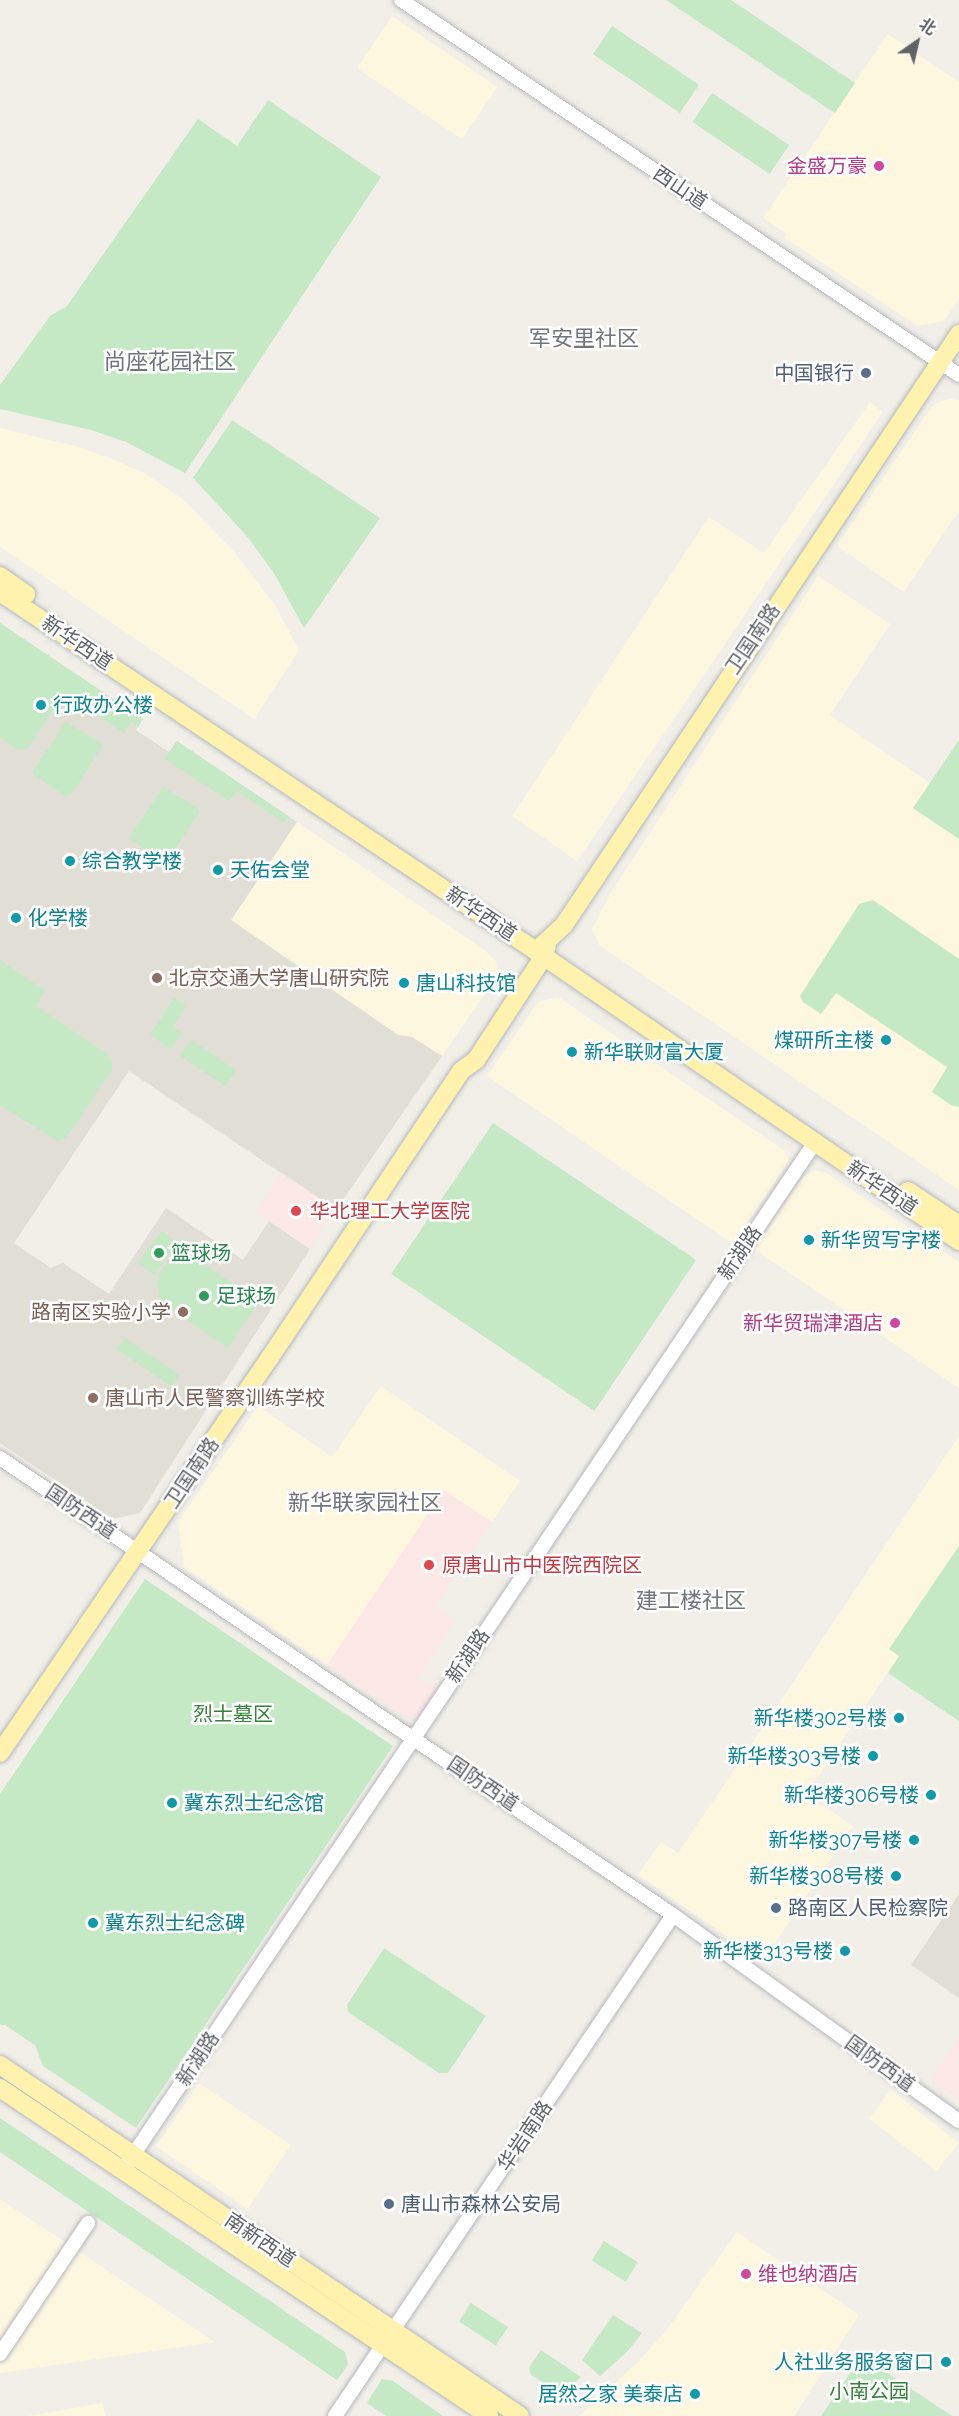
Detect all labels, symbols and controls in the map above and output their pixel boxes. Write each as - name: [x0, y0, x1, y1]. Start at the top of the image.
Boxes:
- north arrow: [887, 12, 947, 72]
- text: 北: [915, 14, 939, 39]
- place label: 金盛万豪: [787, 154, 867, 178]
- marker: 金盛万豪: [872, 159, 886, 173]
- street label: 西山道: [648, 161, 712, 215]
- district label: 军安里社区: [529, 326, 639, 352]
- district label: 尚座花园社区: [104, 349, 236, 375]
- place label: 中国银行: [774, 361, 854, 385]
- marker: 中国银行: [859, 366, 873, 380]
- street label: 卫国南路: [721, 599, 785, 679]
- street label: 新华西道: [37, 611, 117, 675]
- place label: 行政办公楼: [53, 693, 153, 717]
- marker: 行政办公楼: [34, 698, 48, 712]
- place label: 综合教学楼: [82, 849, 182, 873]
- marker: 综合教学楼: [63, 854, 77, 868]
- place label: 天佑会堂: [230, 858, 310, 882]
- marker: 天佑会堂: [211, 863, 225, 877]
- street label: 新华西道: [441, 882, 521, 946]
- place label: 化学楼: [28, 906, 88, 930]
- marker: 化学楼: [9, 911, 23, 925]
- place label: 北京交通大学唐山研究院: [169, 966, 389, 990]
- marker: 北京交通大学唐山研究院: [150, 971, 164, 985]
- place label: 唐山科技馆: [416, 971, 516, 995]
- marker: 唐山科技馆: [397, 976, 411, 990]
- place label: 煤研所主楼: [774, 1028, 874, 1052]
- marker: 煤研所主楼: [879, 1033, 893, 1047]
- place label: 新华联财富大厦: [584, 1040, 724, 1064]
- marker: 新华联财富大厦: [565, 1045, 579, 1059]
- street label: 新华西道: [842, 1156, 922, 1220]
- place label: 华北理工大学医院: [310, 1199, 470, 1223]
- marker: 华北理工大学医院: [287, 1202, 305, 1220]
- street label: 新湖路: [713, 1221, 767, 1285]
- place label: 新华贸写字楼: [821, 1228, 941, 1252]
- marker: 新华贸写字楼: [802, 1233, 816, 1247]
- place label: 篮球场: [171, 1241, 231, 1265]
- marker: 篮球场: [152, 1246, 166, 1260]
- place label: 足球场: [216, 1284, 276, 1308]
- marker: 足球场: [197, 1289, 211, 1303]
- place label: 路南区实验小学: [31, 1300, 171, 1324]
- marker: 路南区实验小学: [176, 1305, 190, 1319]
- place label: 新华贸瑞津酒店: [743, 1311, 883, 1335]
- marker: 新华贸瑞津酒店: [888, 1316, 902, 1330]
- place label: 唐山市人民警察训练学校: [105, 1386, 325, 1410]
- marker: 唐山市人民警察训练学校: [86, 1391, 100, 1405]
- street label: 卫国南路: [160, 1433, 224, 1513]
- street label: 国防西道: [41, 1480, 121, 1544]
- district label: 新华联家园社区: [288, 1490, 442, 1516]
- place label: 原唐山市中医院西院区: [442, 1553, 642, 1577]
- marker: 原唐山市中医院西院区: [420, 1556, 438, 1574]
- district label: 建工楼社区: [636, 1588, 746, 1614]
- street label: 新湖路: [441, 1624, 495, 1688]
- park label: 烈士墓区: [193, 1702, 273, 1726]
- place label: 新华楼302号楼: [754, 1706, 887, 1730]
- marker: 新华楼302号楼: [892, 1711, 906, 1725]
- place label: 新华楼303号楼: [727, 1744, 861, 1768]
- marker: 新华楼303号楼: [866, 1749, 880, 1763]
- street label: 国防西道: [443, 1752, 523, 1816]
- place label: 新华楼306号楼: [784, 1783, 919, 1807]
- marker: 新华楼306号楼: [924, 1788, 938, 1802]
- place label: 冀东烈士纪念馆: [184, 1791, 324, 1815]
- marker: 冀东烈士纪念馆: [165, 1796, 179, 1810]
- place label: 新华楼307号楼: [769, 1828, 902, 1852]
- marker: 新华楼307号楼: [907, 1833, 921, 1847]
- place label: 新华楼308号楼: [749, 1864, 884, 1888]
- marker: 新华楼308号楼: [889, 1869, 903, 1883]
- place label: 路南区人民检察院: [788, 1896, 948, 1920]
- marker: 路南区人民检察院: [769, 1901, 783, 1915]
- place label: 冀东烈士纪念碑: [105, 1911, 245, 1935]
- marker: 冀东烈士纪念碑: [86, 1916, 100, 1930]
- place label: 新华楼313号楼: [703, 1939, 833, 1963]
- marker: 新华楼313号楼: [838, 1944, 852, 1958]
- street label: 新湖路: [172, 2027, 224, 2091]
- street label: 国防西道: [841, 2031, 919, 2097]
- street label: 华岩南路: [493, 2096, 557, 2176]
- place label: 唐山市森林公安局: [401, 2192, 561, 2216]
- marker: 唐山市森林公安局: [382, 2197, 396, 2211]
- street label: 南新西道: [220, 2208, 300, 2272]
- place label: 维也纳酒店: [758, 2262, 858, 2286]
- marker: 维也纳酒店: [739, 2267, 753, 2281]
- place label: 人社业务服务窗口: [774, 2350, 934, 2374]
- marker: 人社业务服务窗口: [939, 2355, 953, 2369]
- park label: 小南公园: [829, 2379, 909, 2403]
- place label: 居然之家 美泰店: [538, 2382, 683, 2406]
- marker: 居然之家 美泰店: [688, 2387, 702, 2401]

